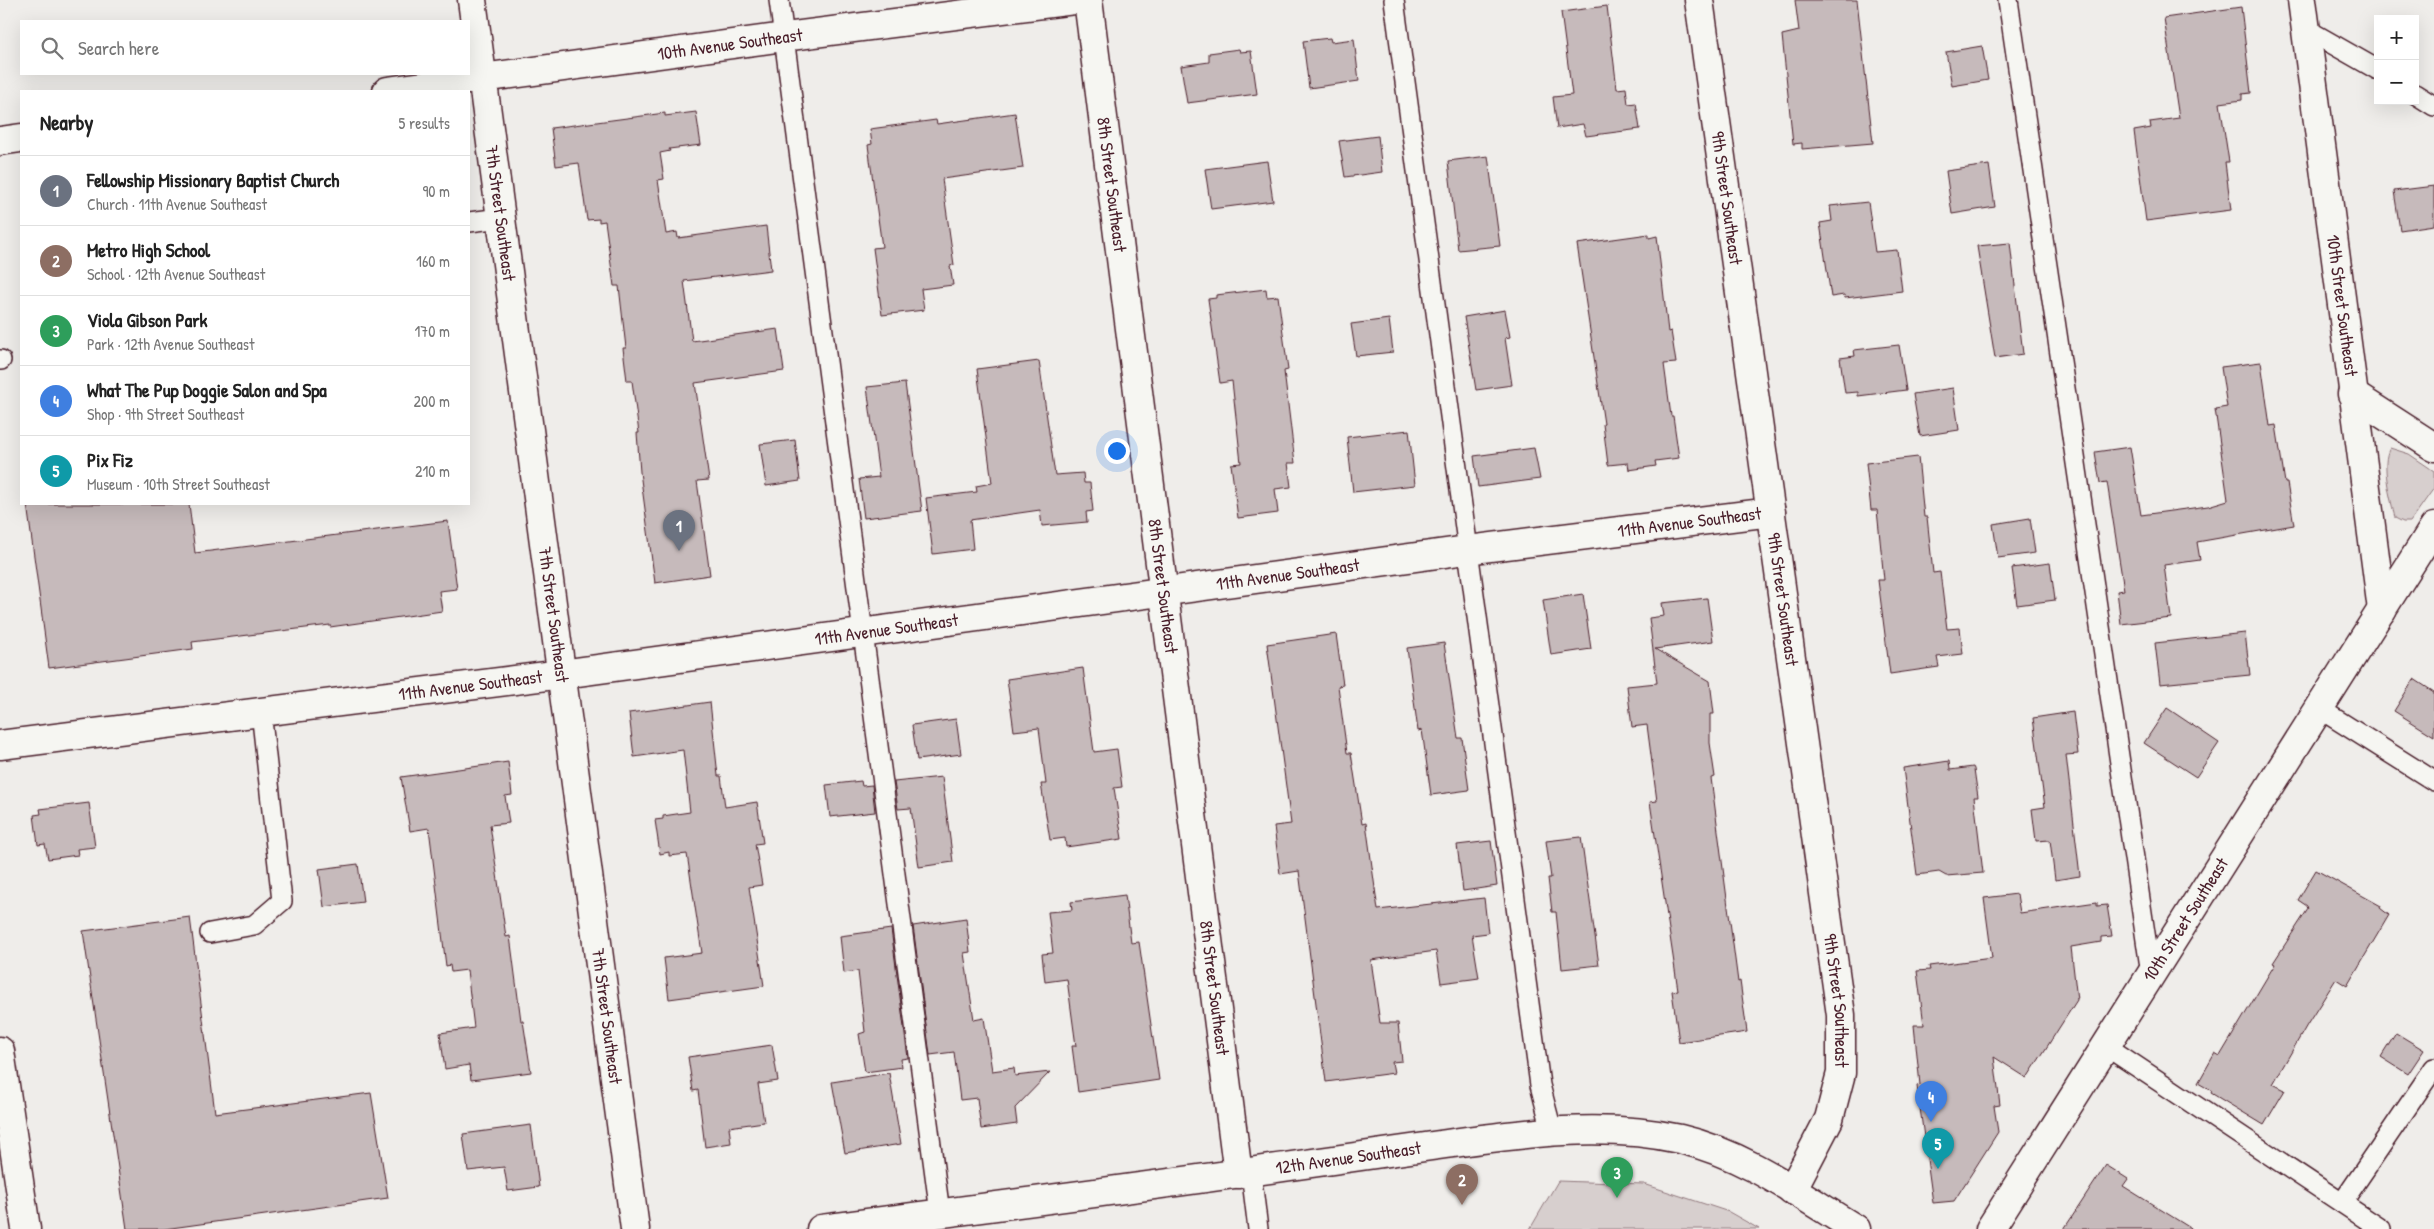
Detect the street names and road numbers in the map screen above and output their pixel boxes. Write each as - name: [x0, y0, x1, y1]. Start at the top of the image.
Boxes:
- street label: 10th Avenue Southeast: [656, 22, 805, 66]
- street label: 8th Street Southeast: [1091, 116, 1133, 254]
- street label: 9th Street Southeast: [1706, 130, 1749, 267]
- street label: 7th Street Southeast: [479, 144, 522, 283]
- street label: 10th Street Southeast: [2321, 233, 2364, 378]
- street label: 11th Avenue Southeast: [1616, 500, 1763, 543]
- street label: 8th Street Southeast: [1142, 517, 1184, 656]
- street label: 9th Street Southeast: [1762, 531, 1805, 668]
- street label: 7th Street Southeast: [533, 545, 576, 685]
- street label: 11th Avenue Southeast: [1214, 552, 1362, 596]
- street label: 11th Avenue Southeast: [813, 607, 961, 651]
- street label: 11th Avenue Southeast: [397, 664, 544, 707]
- street label: 10th Street Southeast: [2137, 852, 2234, 986]
- street label: 8th Street Southeast: [1194, 919, 1236, 1058]
- street label: 9th Street Southeast: [1818, 932, 1854, 1068]
- street label: 7th Street Southeast: [586, 947, 629, 1086]
- street label: 12th Avenue Southeast: [1274, 1135, 1423, 1180]

